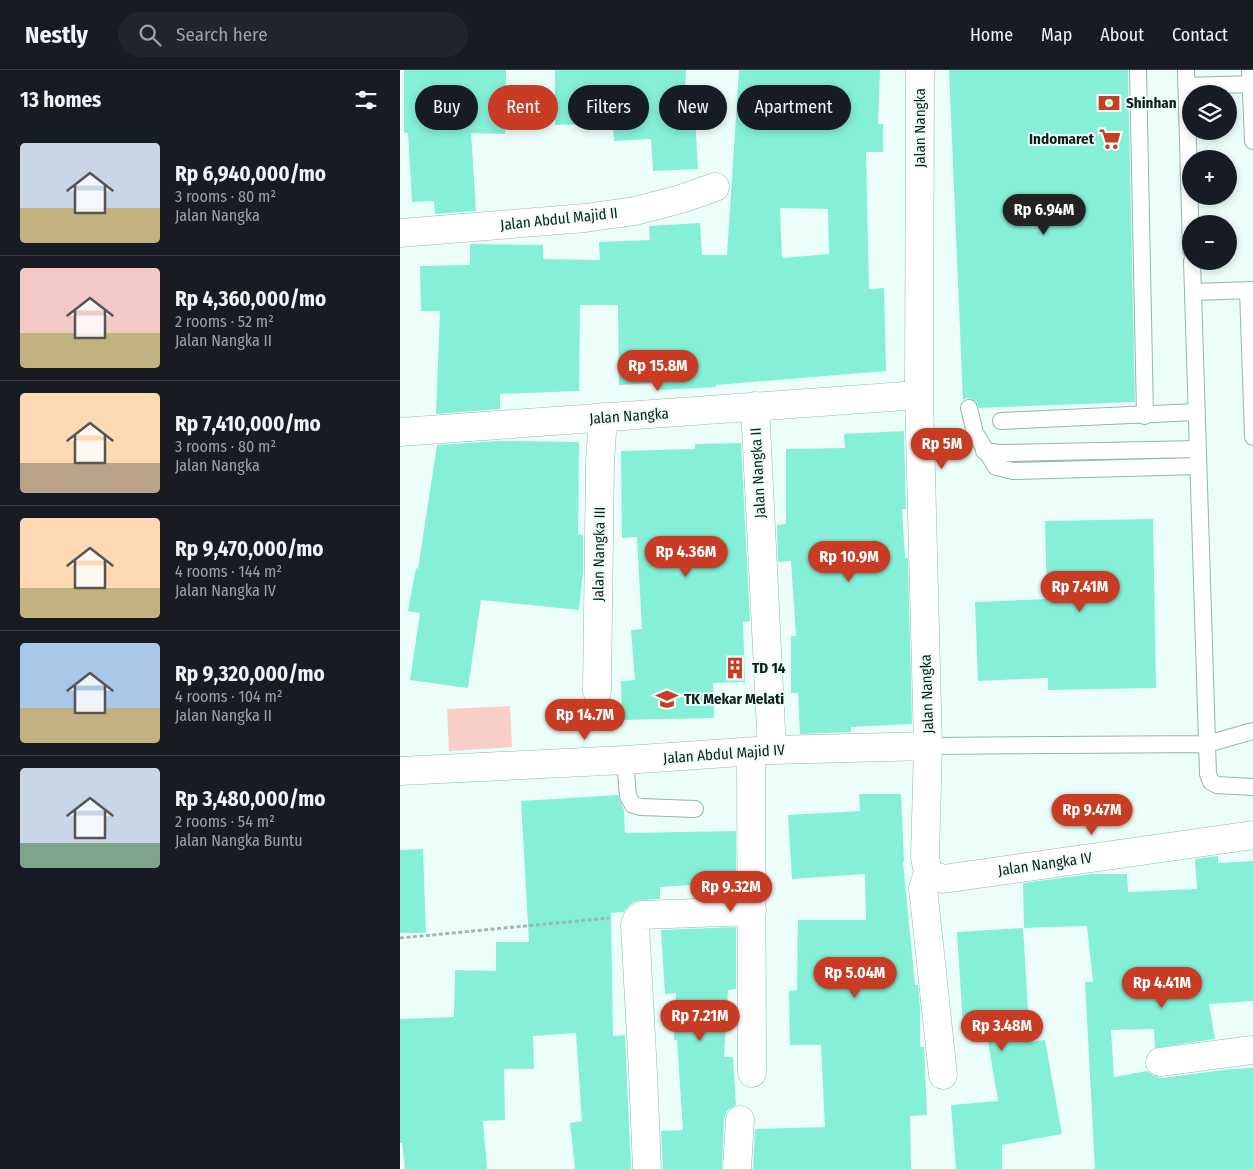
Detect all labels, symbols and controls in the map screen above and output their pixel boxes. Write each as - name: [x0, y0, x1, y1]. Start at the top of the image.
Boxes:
- search box: [118, 12, 468, 57]
- text: Nestly: [25, 21, 88, 49]
- icon: search: [136, 21, 164, 49]
- text: Search here: [176, 23, 268, 46]
- text: Home: [970, 24, 1013, 46]
- text: Map: [1041, 24, 1072, 46]
- text: About: [1100, 24, 1144, 46]
- text: Contact: [1172, 24, 1228, 46]
- chip: Buy: [415, 85, 478, 130]
- chip: Rent: [488, 85, 558, 130]
- chip: Filters: [568, 85, 649, 130]
- chip: New: [659, 85, 727, 130]
- chip: Apartment: [737, 85, 851, 130]
- map controls: [1182, 85, 1237, 270]
- button: layers: [1182, 85, 1237, 140]
- icon: filters: [352, 86, 380, 114]
- text: 13 homes: [20, 87, 101, 113]
- street label: Jalan Nangka: [911, 88, 929, 168]
- bank icon: Shinhan: [1096, 90, 1122, 116]
- place label: Shinhan: [1126, 94, 1177, 112]
- supermarket icon: Indomaret: [1097, 126, 1123, 152]
- place label: Indomaret: [1029, 130, 1095, 148]
- button: +: [1182, 150, 1237, 205]
- text: Rp 6,940,000/mo: [175, 161, 326, 187]
- icon: home: [60, 163, 120, 223]
- text: 3 rooms · 80 m²: [175, 187, 276, 206]
- pin: Rp 6.94M: [992, 194, 1096, 236]
- text: Rp 6.94M: [1014, 200, 1074, 219]
- street label: Jalan Abdul Majid II: [499, 204, 619, 234]
- text: Jalan Nangka: [175, 206, 260, 225]
- button: −: [1182, 215, 1237, 270]
- text: Rp 4,360,000/mo: [175, 286, 326, 312]
- icon: home: [60, 288, 120, 348]
- text: 2 rooms · 52 m²: [175, 312, 274, 331]
- text: Jalan Nangka II: [175, 331, 272, 350]
- pin: Rp 15.8M: [606, 350, 710, 392]
- text: Rp 15.8M: [628, 356, 688, 375]
- street label: Jalan Nangka: [589, 404, 669, 428]
- text: Rp 7,410,000/mo: [175, 411, 321, 437]
- icon: home: [60, 413, 120, 473]
- street label: Jalan Nangka II: [747, 427, 769, 519]
- pin: Rp 5M: [907, 428, 977, 470]
- text: Rp 5M: [922, 434, 962, 453]
- text: 3 rooms · 80 m²: [175, 437, 276, 456]
- text: Jalan Nangka: [175, 456, 260, 475]
- street label: Jalan Nangka III: [589, 506, 609, 602]
- text: Rp 9,470,000/mo: [175, 536, 324, 562]
- pin: Rp 4.36M: [634, 536, 738, 578]
- icon: home: [60, 538, 120, 598]
- pin: Rp 10.9M: [797, 540, 901, 583]
- text: Rp 4.36M: [656, 542, 716, 561]
- text: Rp 10.9M: [819, 547, 879, 566]
- text: 4 rooms · 144 m²: [175, 562, 282, 581]
- pin: Rp 7.41M: [1028, 570, 1132, 613]
- text: Rp 7.41M: [1052, 577, 1108, 596]
- text: Jalan Nangka IV: [175, 581, 276, 600]
- street label: Jalan Nangka: [917, 654, 937, 734]
- building icon: TD 14: [722, 655, 748, 681]
- place label: TD 14: [752, 659, 786, 677]
- text: Rp 9,320,000/mo: [175, 661, 325, 687]
- icon: home: [60, 663, 120, 723]
- school or university icon: TK Mekar Melati: [654, 686, 680, 712]
- text: 4 rooms · 104 m²: [175, 687, 283, 706]
- place label: TK Mekar Melati: [684, 690, 784, 708]
- pin: Rp 14.7M: [533, 698, 637, 741]
- text: Rp 14.7M: [556, 705, 614, 724]
- text: Jalan Nangka II: [175, 706, 272, 725]
- street label: Jalan Abdul Majid IV: [663, 741, 786, 767]
- text: Rp 3,480,000/mo: [175, 786, 325, 812]
- icon: home: [60, 788, 120, 848]
- pin: Rp 9.47M: [1040, 794, 1144, 836]
- text: Rp 9.47M: [1063, 800, 1121, 819]
- text: 2 rooms · 54 m²: [175, 812, 275, 831]
- text: Jalan Nangka Buntu: [175, 831, 303, 850]
- street label: Jalan Nangka IV: [997, 848, 1093, 879]
- pin: Rp 9.32M: [679, 870, 783, 913]
- text: Rp 9.32M: [701, 877, 761, 896]
- pin: Rp 5.04M: [803, 956, 907, 999]
- text: Rp 5.04M: [825, 963, 885, 982]
- pin: Rp 4.41M: [1110, 966, 1214, 1009]
- text: Rp 4.41M: [1133, 973, 1191, 992]
- pin: Rp 7.21M: [648, 1000, 752, 1042]
- text: Rp 7.21M: [672, 1006, 728, 1025]
- pin: Rp 3.48M: [950, 1010, 1054, 1052]
- text: Rp 3.48M: [972, 1016, 1032, 1035]

